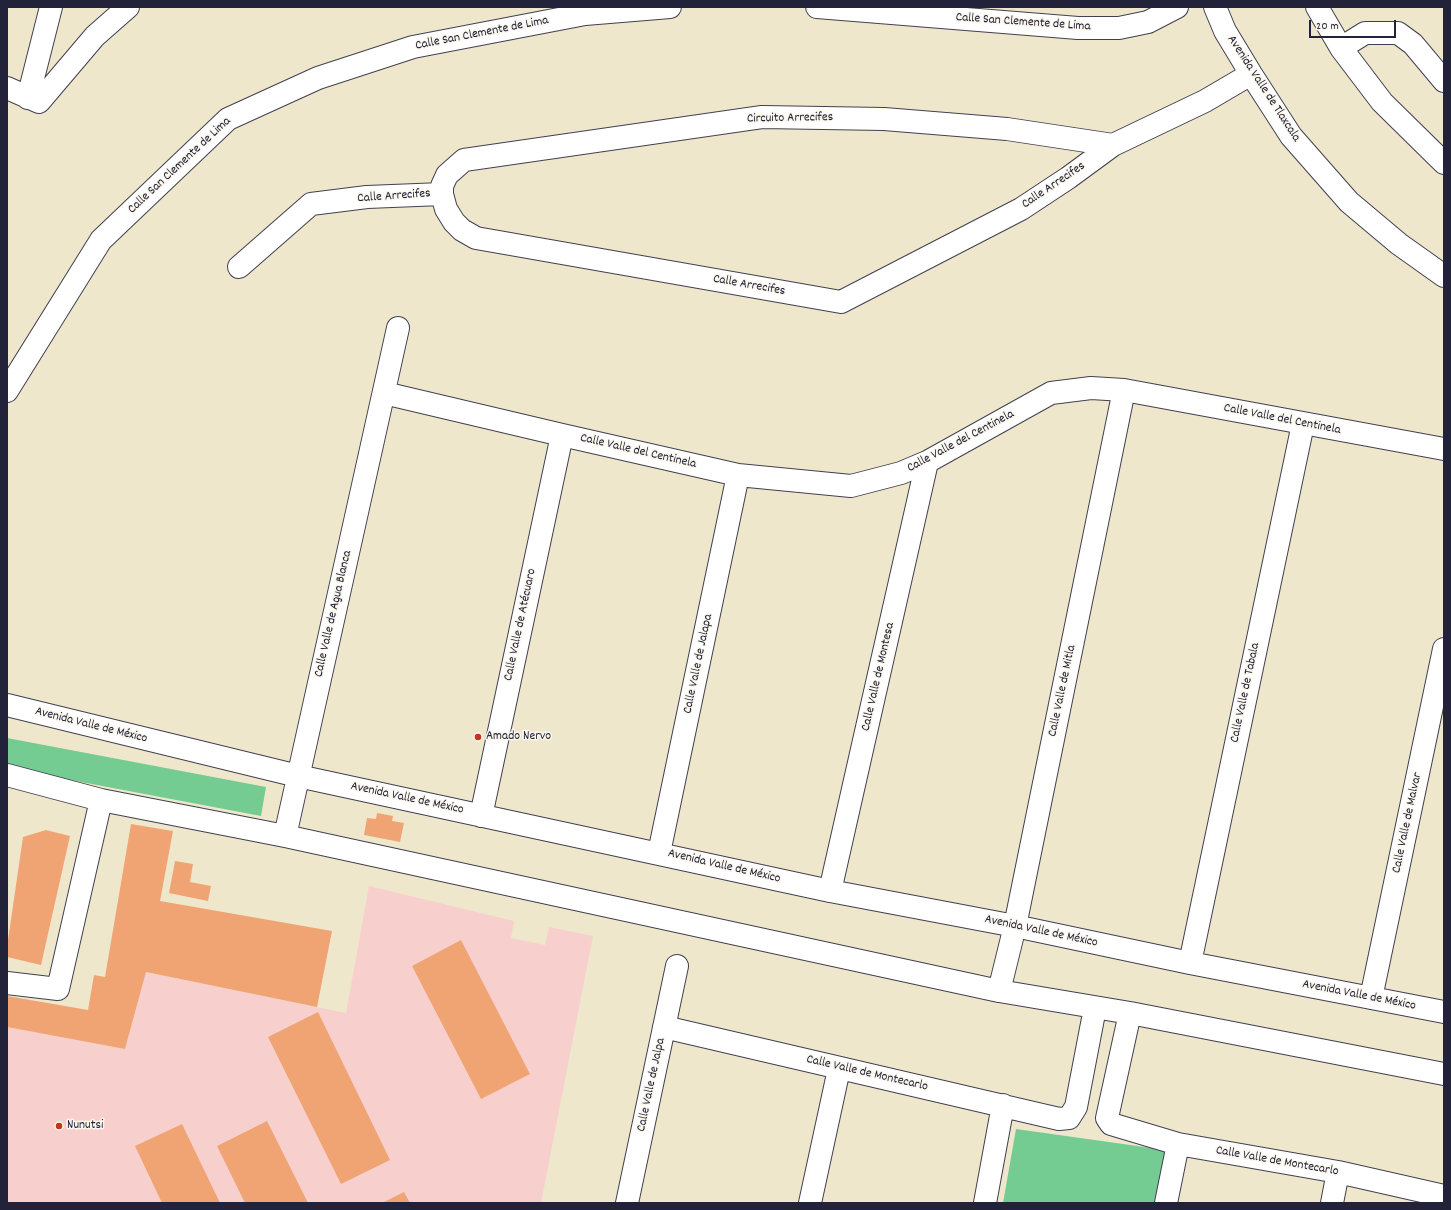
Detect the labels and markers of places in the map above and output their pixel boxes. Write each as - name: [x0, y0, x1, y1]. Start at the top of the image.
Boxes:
- place label: Amado Nervo: [486, 729, 551, 745]
- marker: Amado Nervo: [473, 732, 483, 742]
- place label: Nunutsi: [67, 1118, 103, 1134]
- marker: Nunutsi: [54, 1121, 64, 1131]

